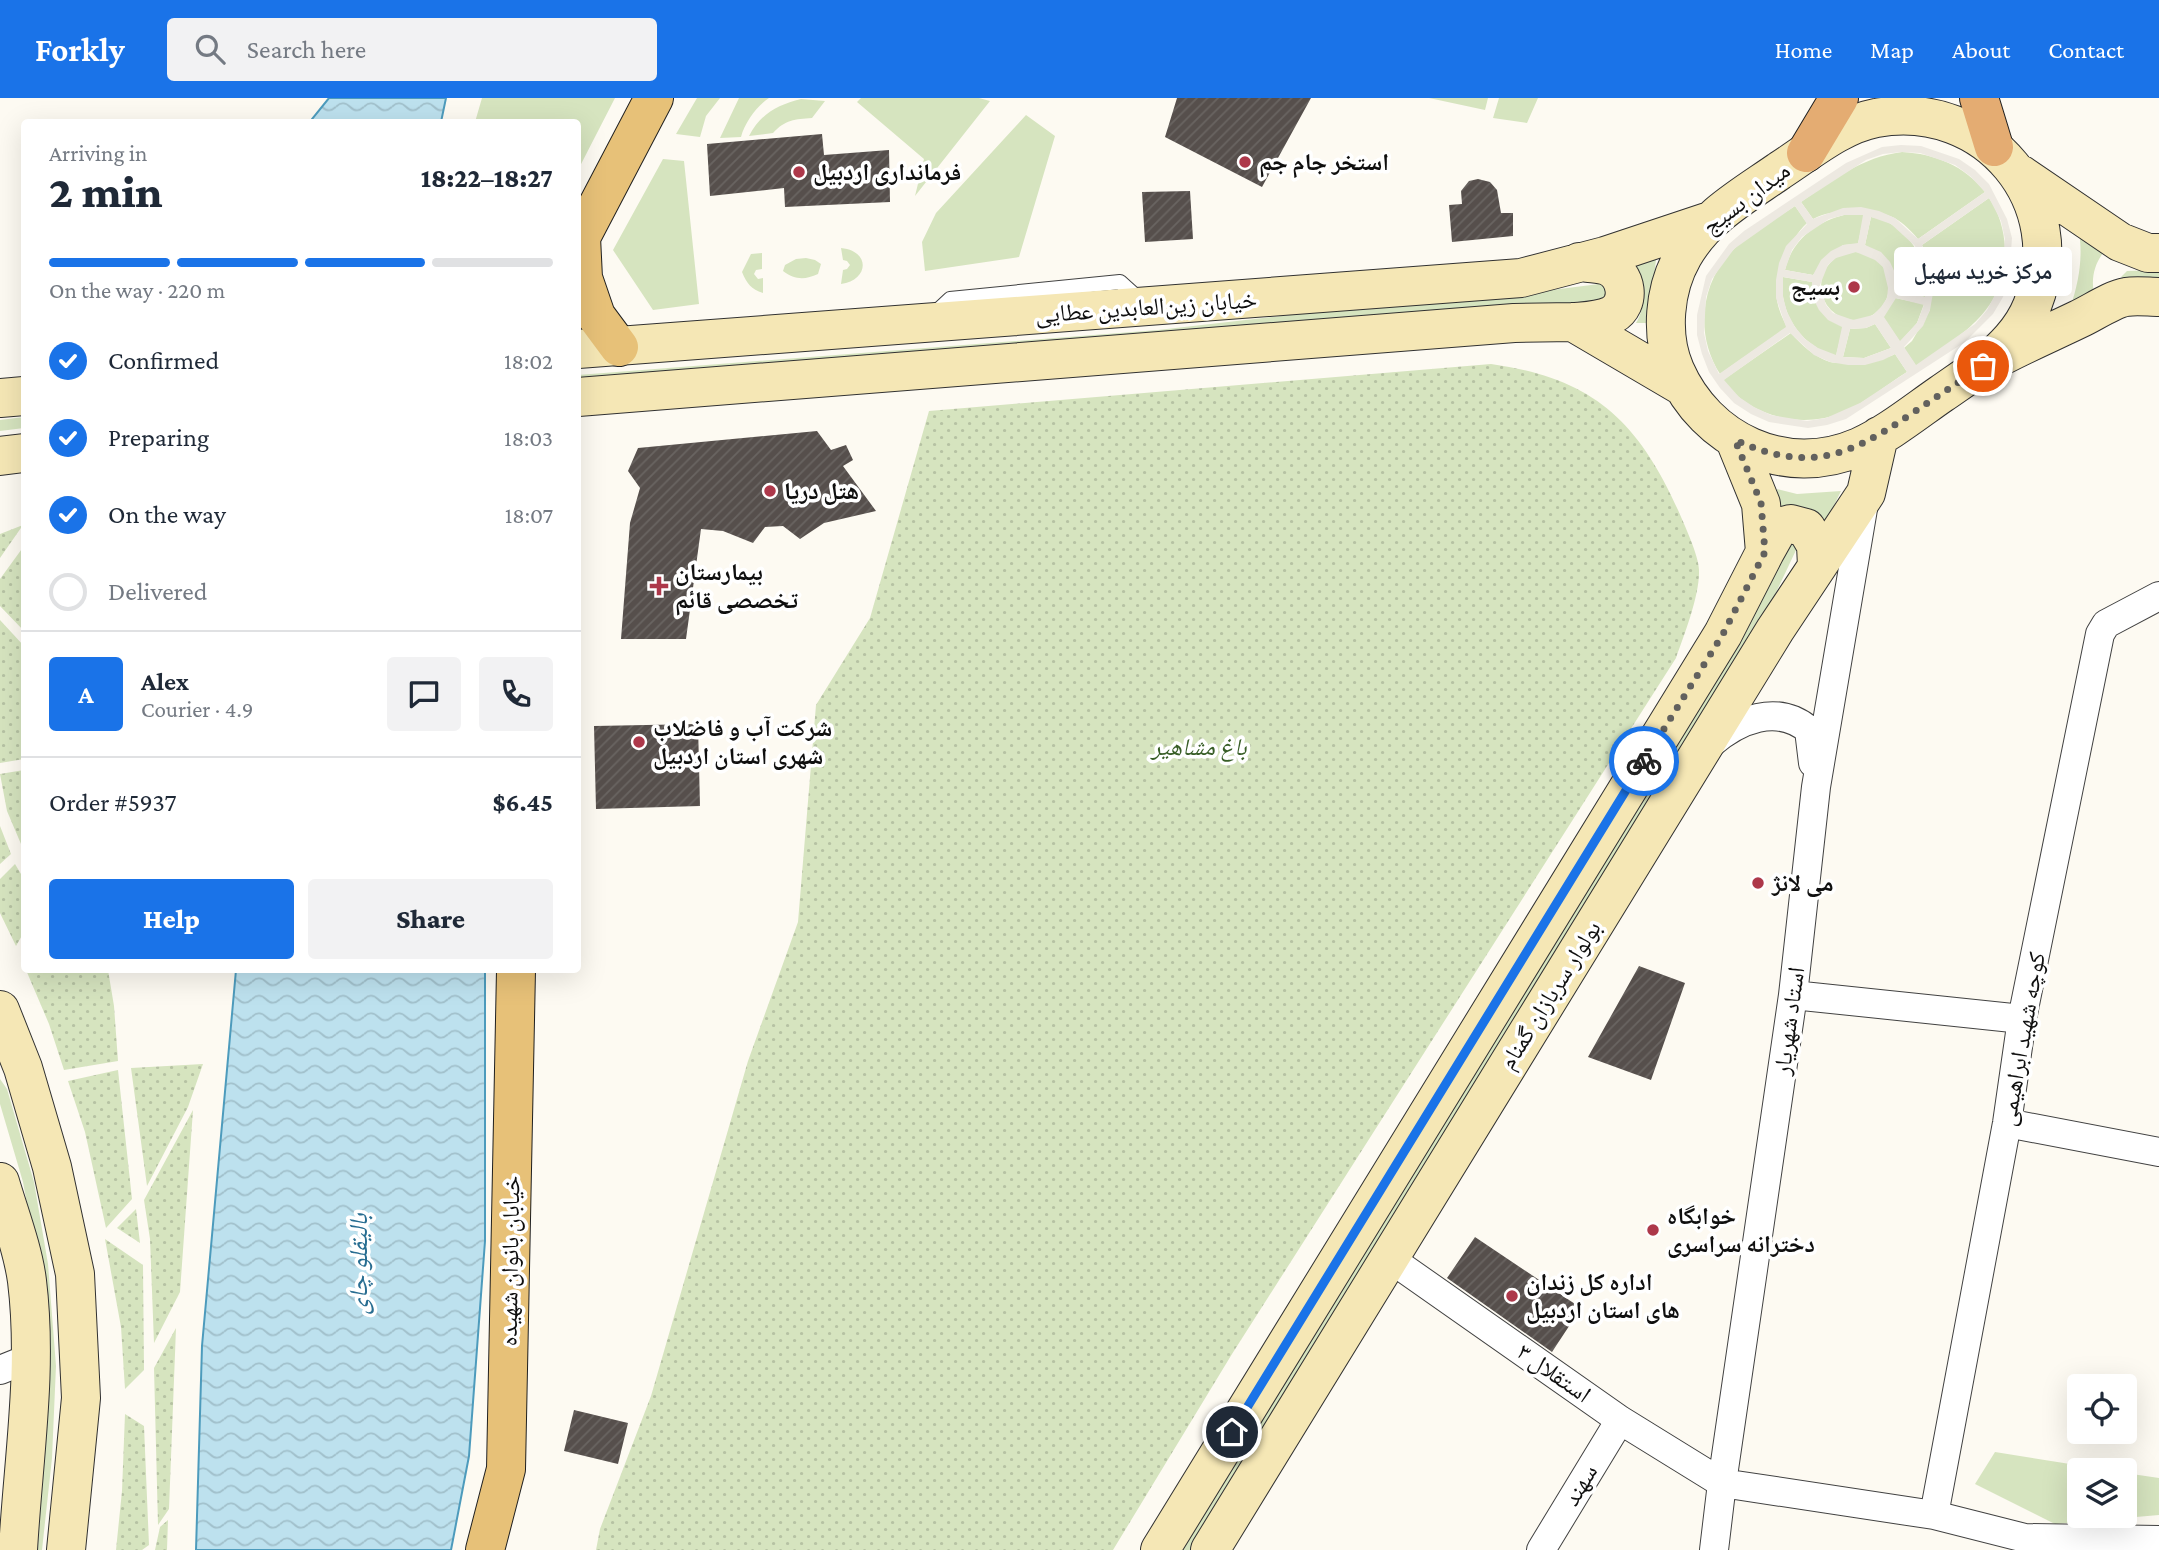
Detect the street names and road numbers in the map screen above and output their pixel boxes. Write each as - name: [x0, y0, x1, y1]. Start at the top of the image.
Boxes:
- street label: میدان بسیج: [1697, 156, 1796, 241]
- street label: خیابان زین‌العابدین عطایی: [1034, 285, 1258, 329]
- street label: بولوار سربازان گمنام: [1493, 915, 1609, 1076]
- street label: کوچه شهید ابراهیمی: [1993, 950, 2051, 1128]
- street label: استاد شهریار: [1767, 965, 1810, 1078]
- street label: خیابان بانوان شهیده: [495, 1175, 525, 1347]
- street label: استقلال ۳: [1512, 1338, 1596, 1408]
- street label: سهند: [1557, 1459, 1602, 1510]

